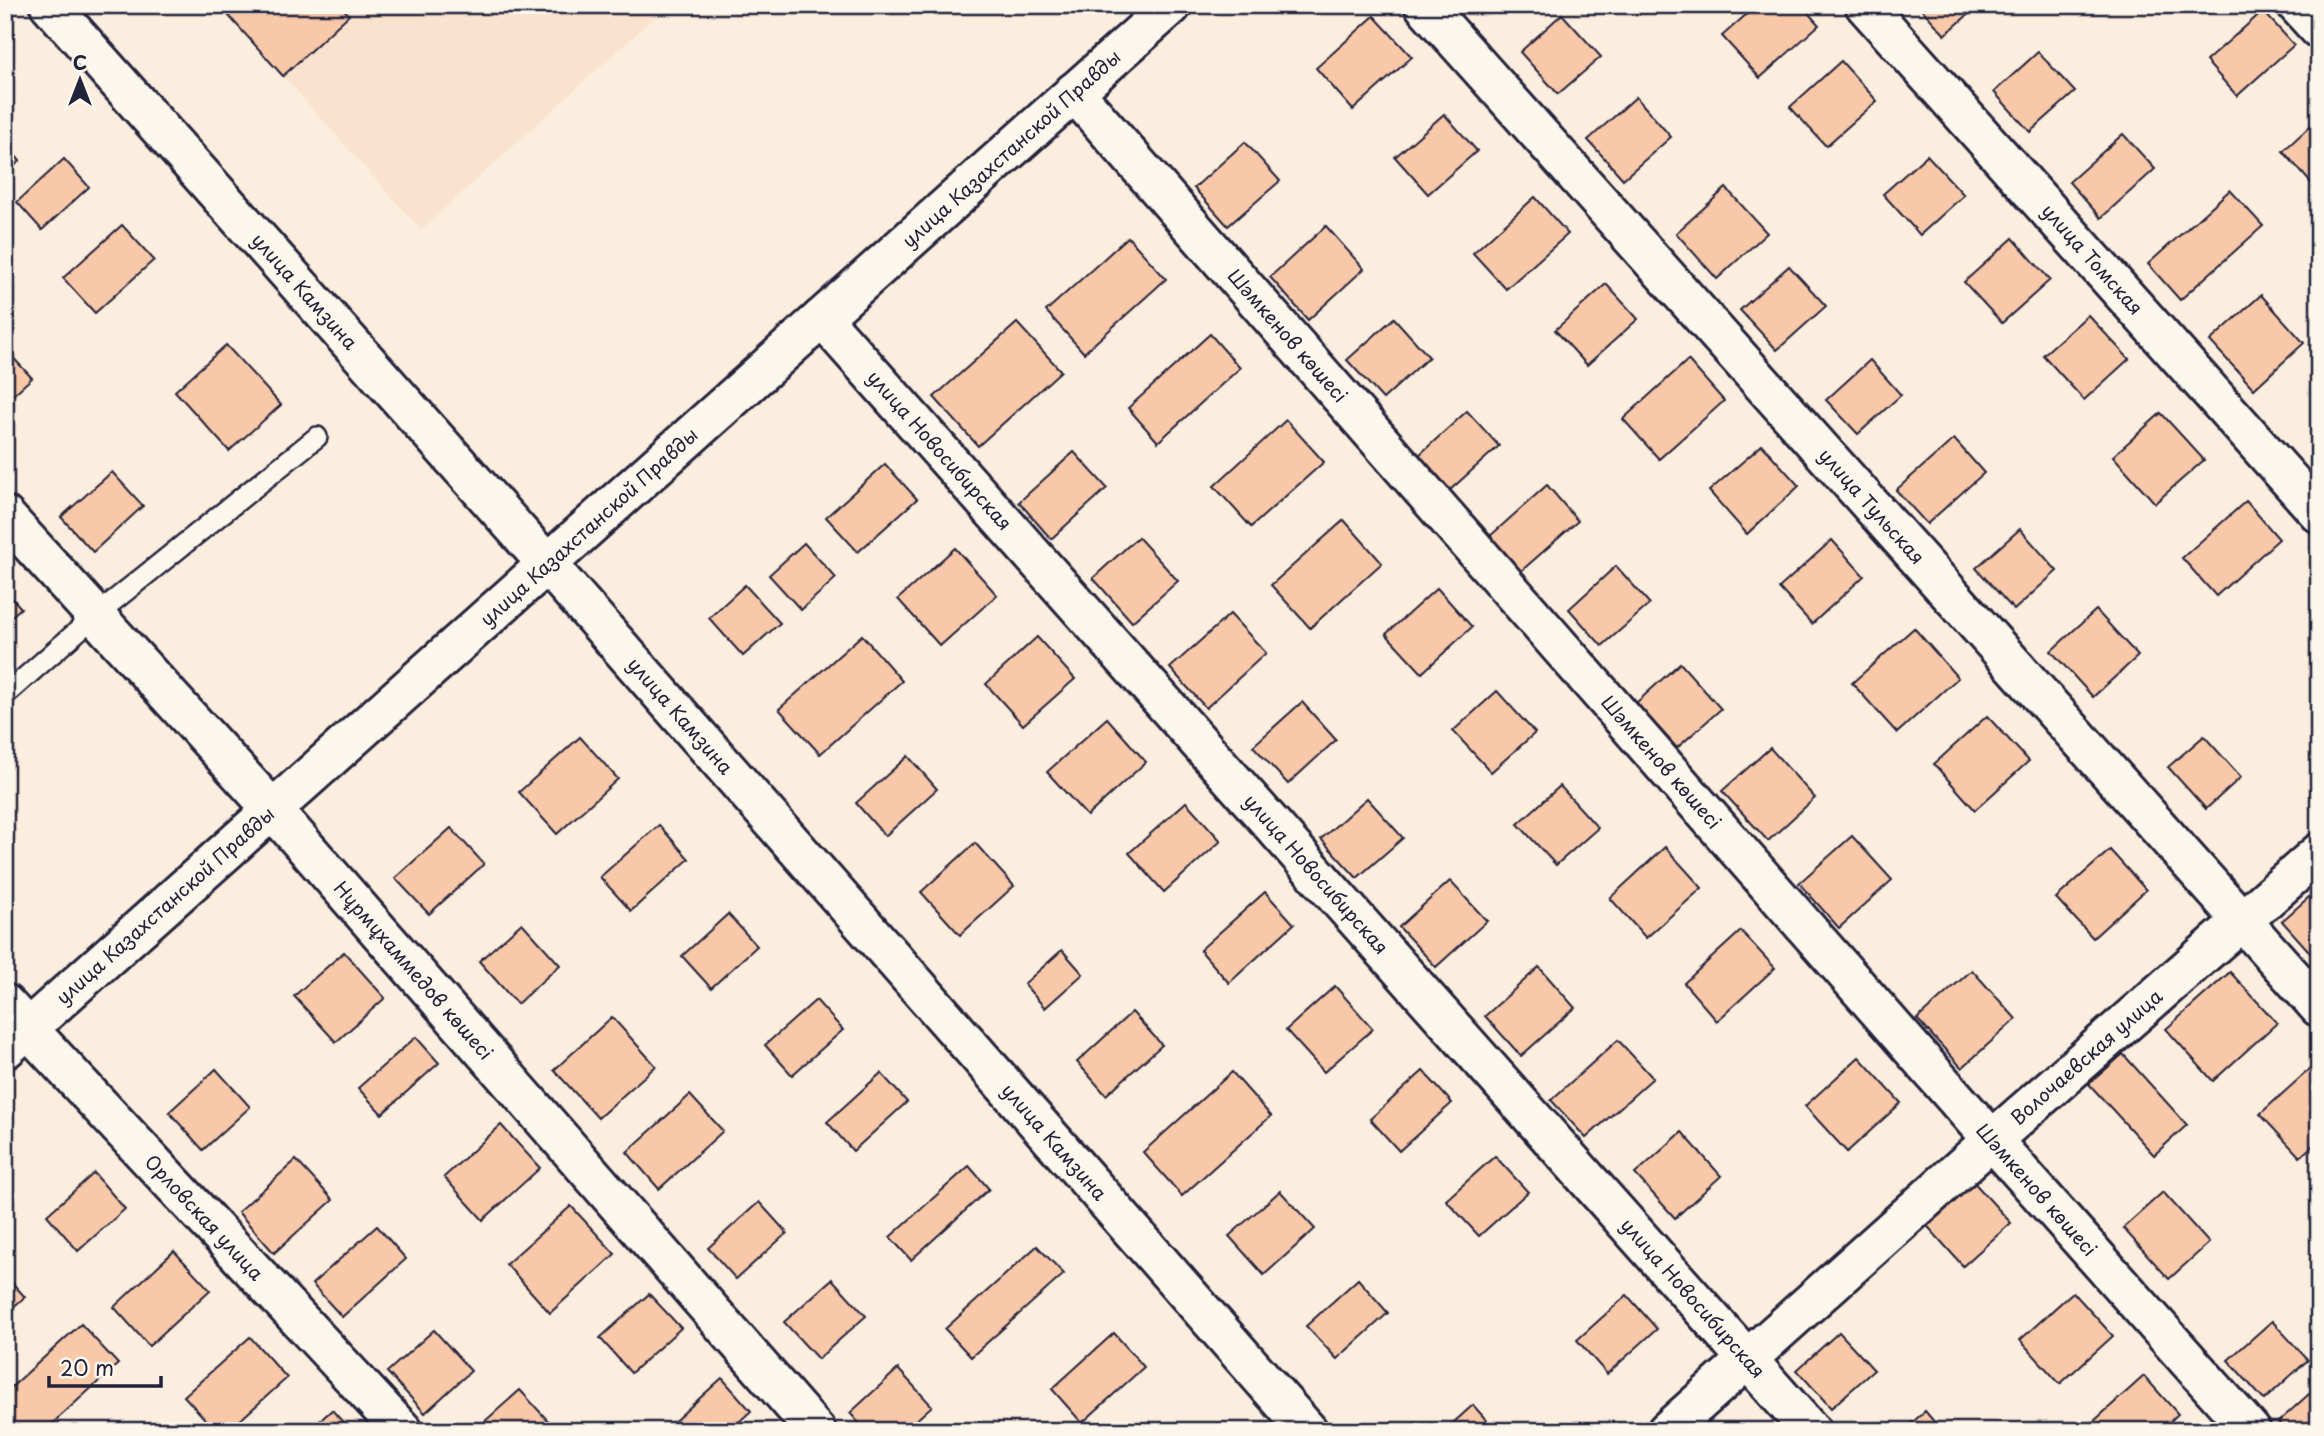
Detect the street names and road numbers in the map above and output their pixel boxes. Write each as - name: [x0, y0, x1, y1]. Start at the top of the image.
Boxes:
- street label: улица Казахстанской Правды: [895, 42, 1126, 253]
- street label: улица Томская: [2036, 197, 2150, 320]
- street label: улица Камзина: [246, 226, 365, 355]
- street label: Шәмкенов көшесі: [1222, 262, 1355, 408]
- street label: улица Новосибирская: [861, 363, 1019, 536]
- street label: улица Казахстанской Правды: [473, 421, 704, 632]
- street label: улица Тульская: [1813, 441, 1932, 570]
- street label: улица Камзина: [622, 650, 740, 780]
- street label: Шәмкенов көшесі: [1595, 688, 1728, 835]
- street label: улица Новосибирская: [1238, 787, 1396, 960]
- street label: улица Казахстанской Правды: [49, 799, 280, 1010]
- street label: Нұрмұхаммедов көшесі: [328, 874, 500, 1065]
- street label: Волочаевская улица: [2004, 982, 2168, 1131]
- street label: улица Камзина: [996, 1077, 1114, 1206]
- street label: Шәмкенов көшесі: [1970, 1116, 2104, 1262]
- street label: Орловская улица: [139, 1148, 271, 1286]
- street label: улица Новосибирская: [1615, 1211, 1772, 1384]

